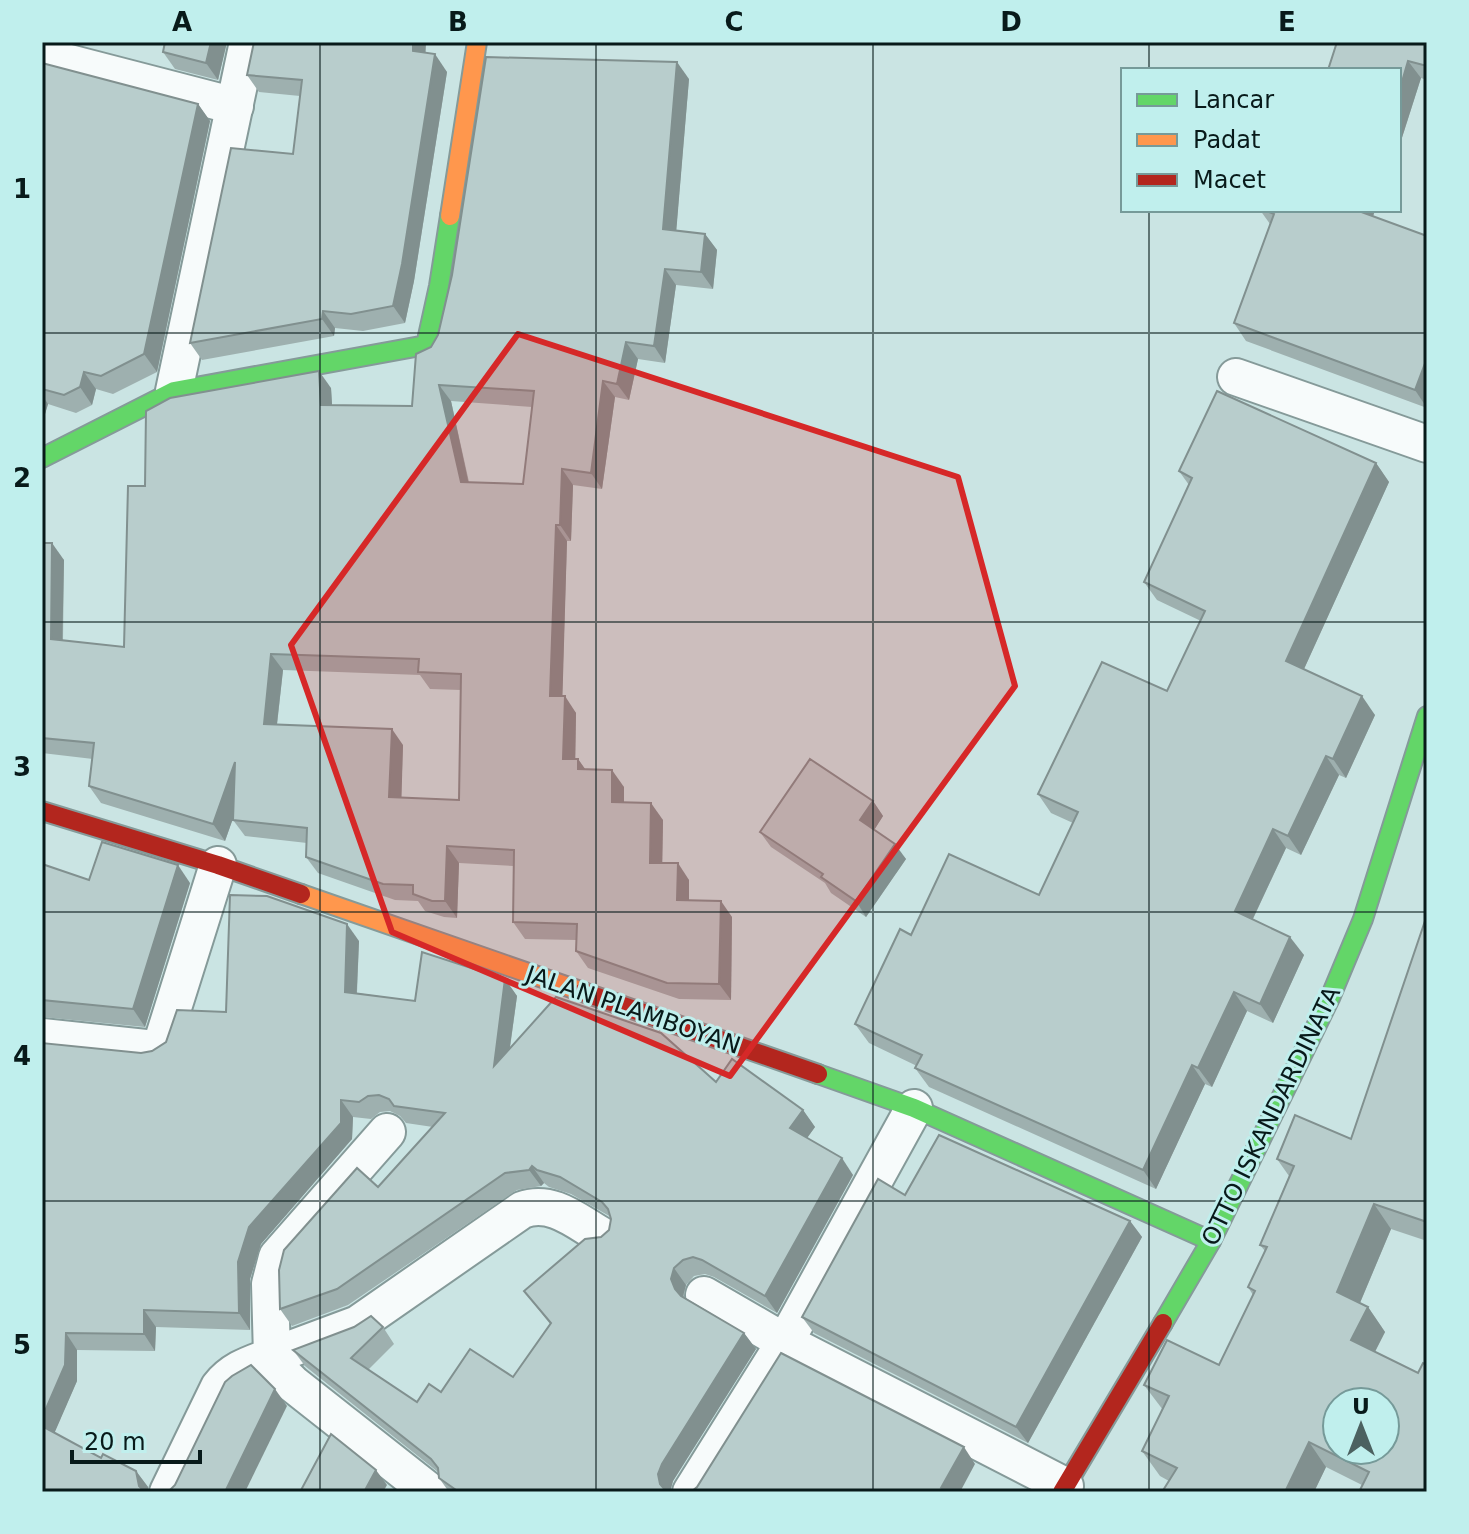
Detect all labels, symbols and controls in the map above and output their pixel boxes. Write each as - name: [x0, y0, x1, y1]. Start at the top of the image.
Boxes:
- text: A: [172, 7, 192, 37]
- text: B: [448, 7, 468, 37]
- text: C: [724, 7, 744, 37]
- text: D: [1000, 7, 1022, 37]
- text: E: [1278, 7, 1296, 37]
- legend: [1121, 68, 1401, 212]
- text: Lancar: [1193, 86, 1274, 114]
- text: Padat: [1193, 126, 1260, 154]
- text: Macet: [1193, 166, 1266, 194]
- text: 1: [13, 174, 31, 204]
- text: 2: [13, 463, 31, 493]
- text: 3: [13, 752, 31, 782]
- street label: JALAN PLAMBOYAN: [520, 959, 744, 1060]
- street label: OTTO ISKANDARDINATA: [1196, 981, 1346, 1250]
- text: 4: [13, 1041, 31, 1071]
- text: 5: [13, 1330, 31, 1360]
- north arrow: [1321, 1386, 1401, 1466]
- text: U: [1352, 1394, 1370, 1419]
- scale bar: [72, 1414, 200, 1464]
- text: 20 m: [84, 1428, 146, 1456]

